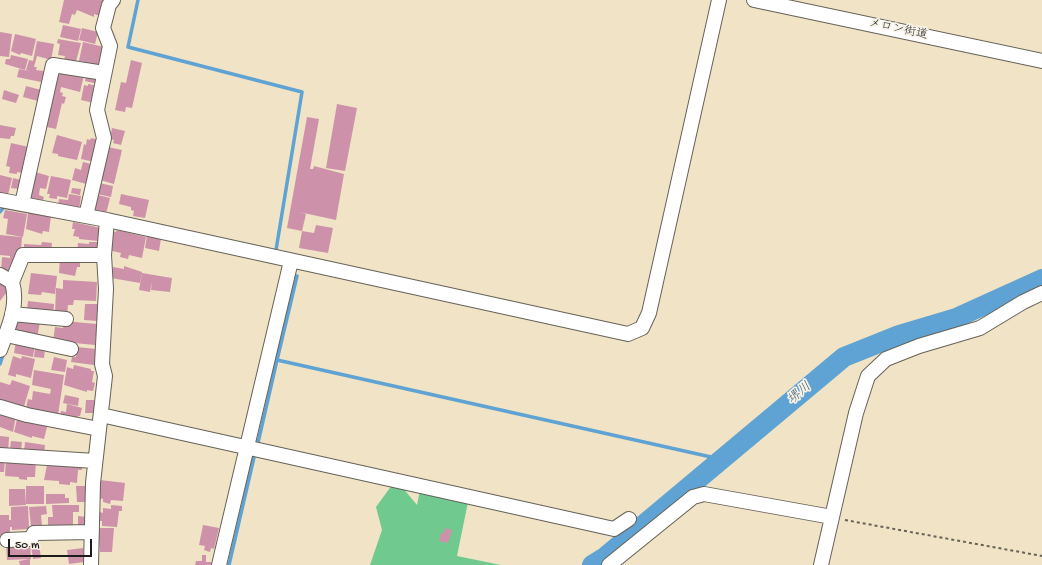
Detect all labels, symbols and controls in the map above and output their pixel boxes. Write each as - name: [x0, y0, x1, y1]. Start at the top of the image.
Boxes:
- street label: メロン街道: [867, 17, 929, 43]
- water label: 堺川: [785, 380, 815, 408]
- scale bar: [10, 531, 94, 557]
- text: 50 m: [15, 539, 40, 553]

